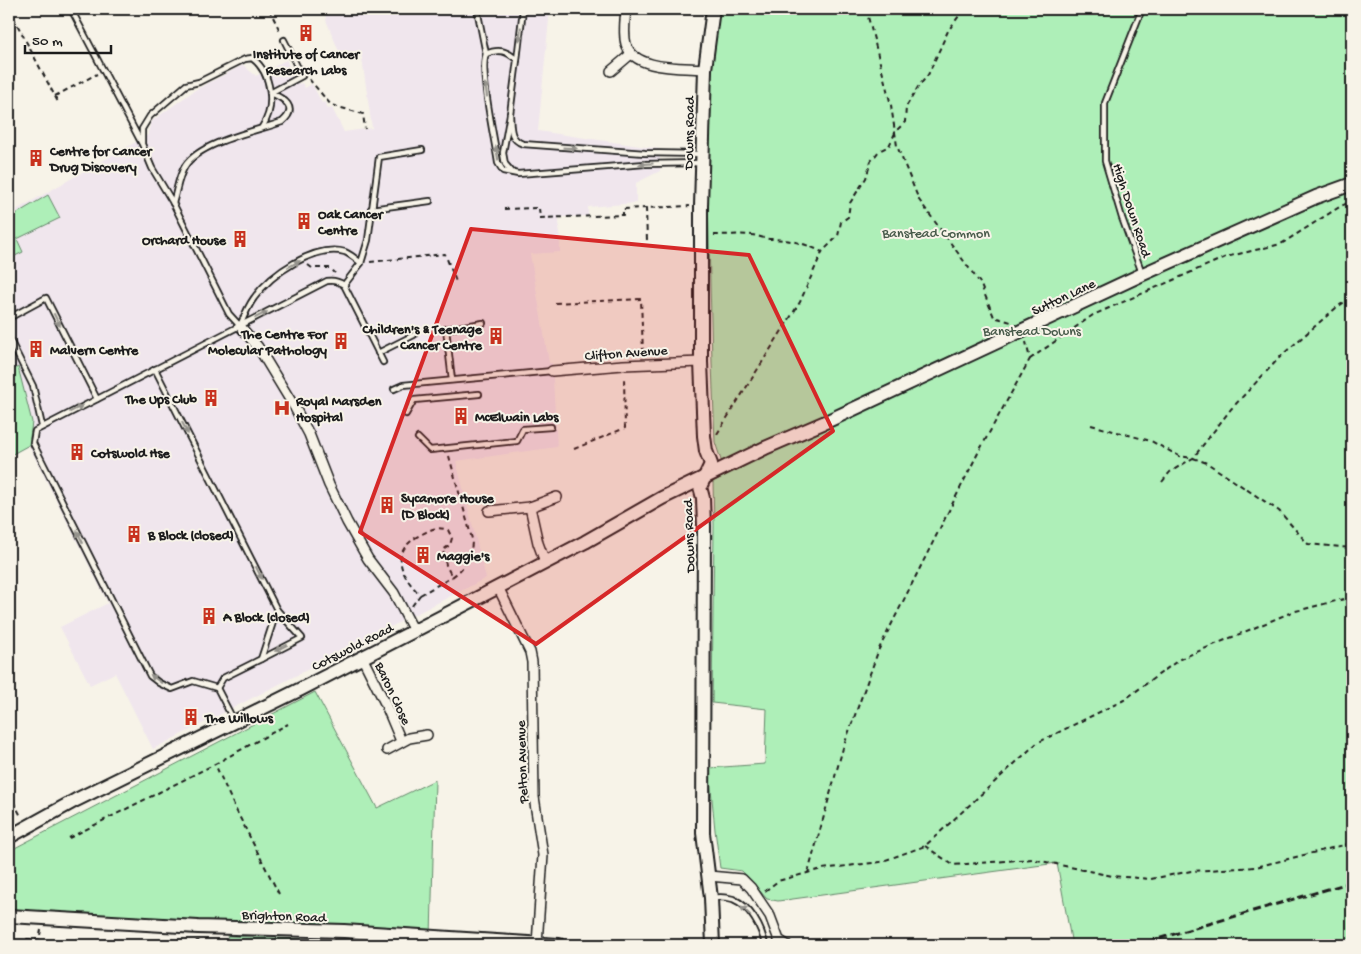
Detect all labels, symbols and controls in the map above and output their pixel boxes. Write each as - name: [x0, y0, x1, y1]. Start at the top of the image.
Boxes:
- scale bar: [25, 22, 111, 54]
- building icon: Institute of Cancer Research Labs: [296, 23, 316, 43]
- one-way arrow: [516, 27, 524, 43]
- text: 50 m: [32, 33, 63, 51]
- place label: Institute of Cancer Research Labs: [253, 47, 361, 80]
- one-way arrow: [482, 82, 490, 98]
- street label: Downs Road: [681, 95, 700, 171]
- place label: Centre for Cancer Drug Discovery: [48, 144, 153, 177]
- one-way arrow: [562, 144, 578, 152]
- one-way arrow: [492, 145, 500, 161]
- building icon: Centre for Cancer Drug Discovery: [26, 148, 46, 168]
- one-way arrow: [638, 160, 654, 168]
- street label: High Down Road: [1107, 162, 1154, 262]
- place label: Oak Cancer Centre: [317, 207, 385, 240]
- building icon: Oak Cancer Centre: [294, 211, 314, 231]
- park label: Banstead Common: [881, 226, 990, 243]
- building icon: Orchard House: [230, 229, 250, 249]
- place label: Orchard House: [142, 233, 227, 250]
- one-way arrow: [286, 260, 301, 268]
- street label: Sutton Lane: [1029, 276, 1099, 320]
- one-way arrow: [253, 311, 268, 319]
- one-way arrow: [53, 313, 61, 327]
- place label: Children's & Teenage Cancer Centre: [361, 322, 483, 355]
- park label: Banstead Downs: [982, 324, 1082, 341]
- building icon: Children's & Teenage Cancer Centre: [486, 326, 506, 346]
- place label: The Centre For Molecular Pathology: [208, 327, 329, 360]
- building icon: The Centre For Molecular Pathology: [331, 331, 351, 351]
- building icon: Malvern Centre: [26, 339, 46, 359]
- place label: Malvern Centre: [50, 343, 139, 360]
- street label: Clifton Avenue: [584, 343, 669, 366]
- building icon: The Ups Club: [201, 388, 221, 408]
- place label: The Ups Club: [124, 392, 198, 409]
- place label: Royal Marsden Hospital: [295, 394, 382, 427]
- hospital icon: Royal Marsden Hospital: [272, 398, 292, 418]
- one-way arrow: [68, 405, 83, 413]
- building icon: McElwain Labs: [451, 406, 471, 426]
- place label: McElwain Labs: [475, 410, 559, 427]
- one-way arrow: [181, 421, 189, 436]
- building icon: Cotswold Hse: [67, 442, 87, 462]
- place label: Cotswold Hse: [90, 446, 171, 463]
- place label: Sycamore House (D Block): [401, 491, 495, 524]
- building icon: Sycamore House (D Block): [377, 495, 397, 515]
- street label: Downs Road: [681, 497, 700, 574]
- building icon: B Block (closed): [124, 524, 144, 544]
- place label: B Block (closed): [147, 528, 234, 545]
- one-way arrow: [76, 529, 84, 544]
- building icon: Maggie's: [413, 545, 433, 565]
- place label: Maggie's: [437, 549, 490, 566]
- one-way arrow: [255, 566, 263, 580]
- building icon: A Block (closed): [199, 606, 219, 626]
- place label: A Block (closed): [222, 610, 310, 627]
- street label: Cotswold Road: [310, 620, 398, 676]
- one-way arrow: [274, 644, 289, 652]
- street label: Baron Close: [369, 659, 414, 729]
- one-way arrow: [149, 674, 162, 684]
- building icon: The Willows: [181, 707, 201, 727]
- place label: The Willows: [204, 711, 274, 728]
- street label: Pelton Avenue: [514, 719, 533, 805]
- one-way arrow: [740, 905, 752, 917]
- street label: Brighton Road: [241, 907, 328, 928]

